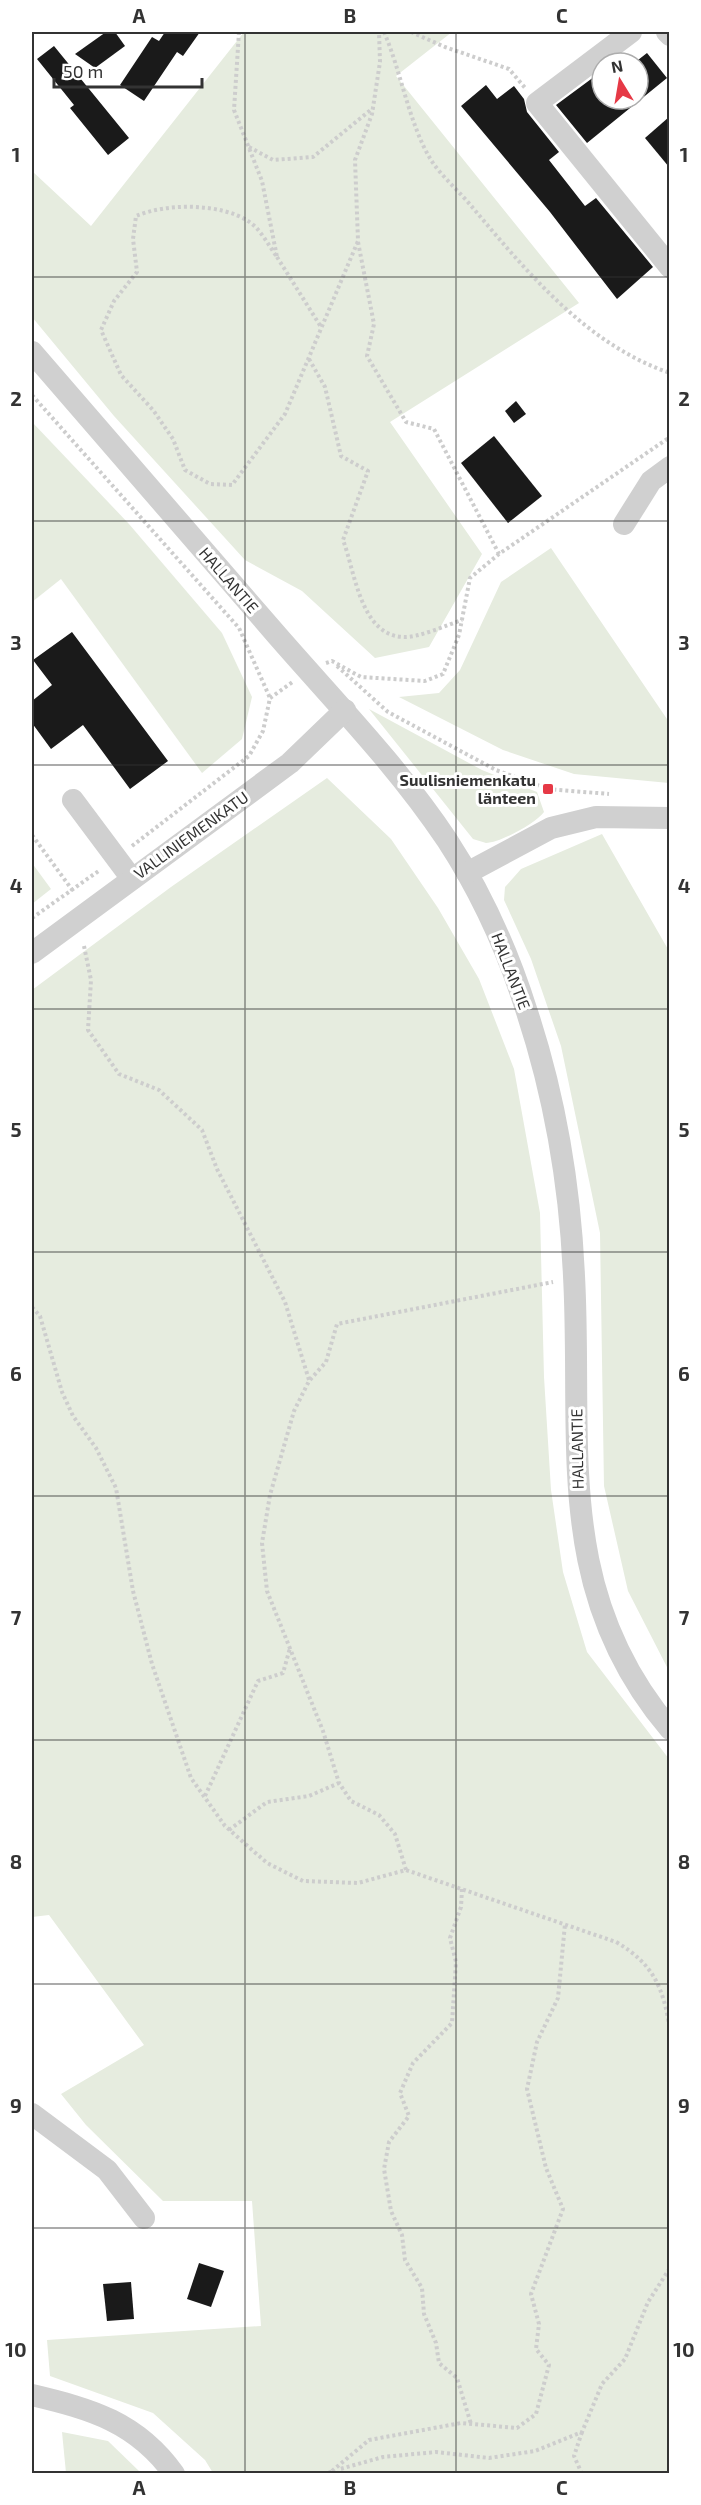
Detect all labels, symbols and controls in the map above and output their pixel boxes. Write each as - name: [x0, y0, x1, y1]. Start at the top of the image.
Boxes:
- text: A: [132, 3, 146, 27]
- text: B: [344, 3, 356, 27]
- text: C: [556, 3, 568, 27]
- scale bar: [54, 51, 202, 89]
- north arrow: [590, 51, 650, 111]
- text: N: [610, 55, 625, 76]
- text: 50 m: [63, 60, 103, 82]
- text: 1: [12, 142, 20, 166]
- text: 1: [680, 142, 688, 166]
- text: 2: [10, 386, 22, 410]
- text: 2: [678, 386, 690, 410]
- street label: HALLANTIE: [196, 543, 263, 616]
- text: 3: [10, 630, 22, 654]
- text: 3: [678, 630, 690, 654]
- place label: Suulisniemenkatu länteen: [400, 770, 536, 807]
- marker: Suulisniemenkatu länteen: [541, 782, 555, 796]
- street label: VALLINIEMENKATU: [130, 787, 252, 883]
- text: 4: [10, 873, 23, 897]
- text: 4: [678, 873, 691, 897]
- street label: HALLANTIE: [488, 930, 535, 1012]
- text: 5: [10, 1117, 22, 1141]
- text: 5: [678, 1117, 690, 1141]
- text: 6: [10, 1361, 22, 1385]
- text: 6: [678, 1361, 690, 1385]
- street label: HALLANTIE: [566, 1408, 587, 1490]
- text: 7: [11, 1605, 22, 1629]
- text: 7: [679, 1605, 690, 1629]
- text: 8: [10, 1849, 22, 1873]
- text: 8: [678, 1849, 690, 1873]
- text: 9: [10, 2093, 22, 2117]
- text: 9: [678, 2093, 690, 2117]
- text: 10: [5, 2337, 27, 2361]
- text: 10: [673, 2337, 695, 2361]
- text: A: [132, 2475, 146, 2499]
- text: B: [344, 2475, 356, 2499]
- text: C: [556, 2475, 568, 2499]

